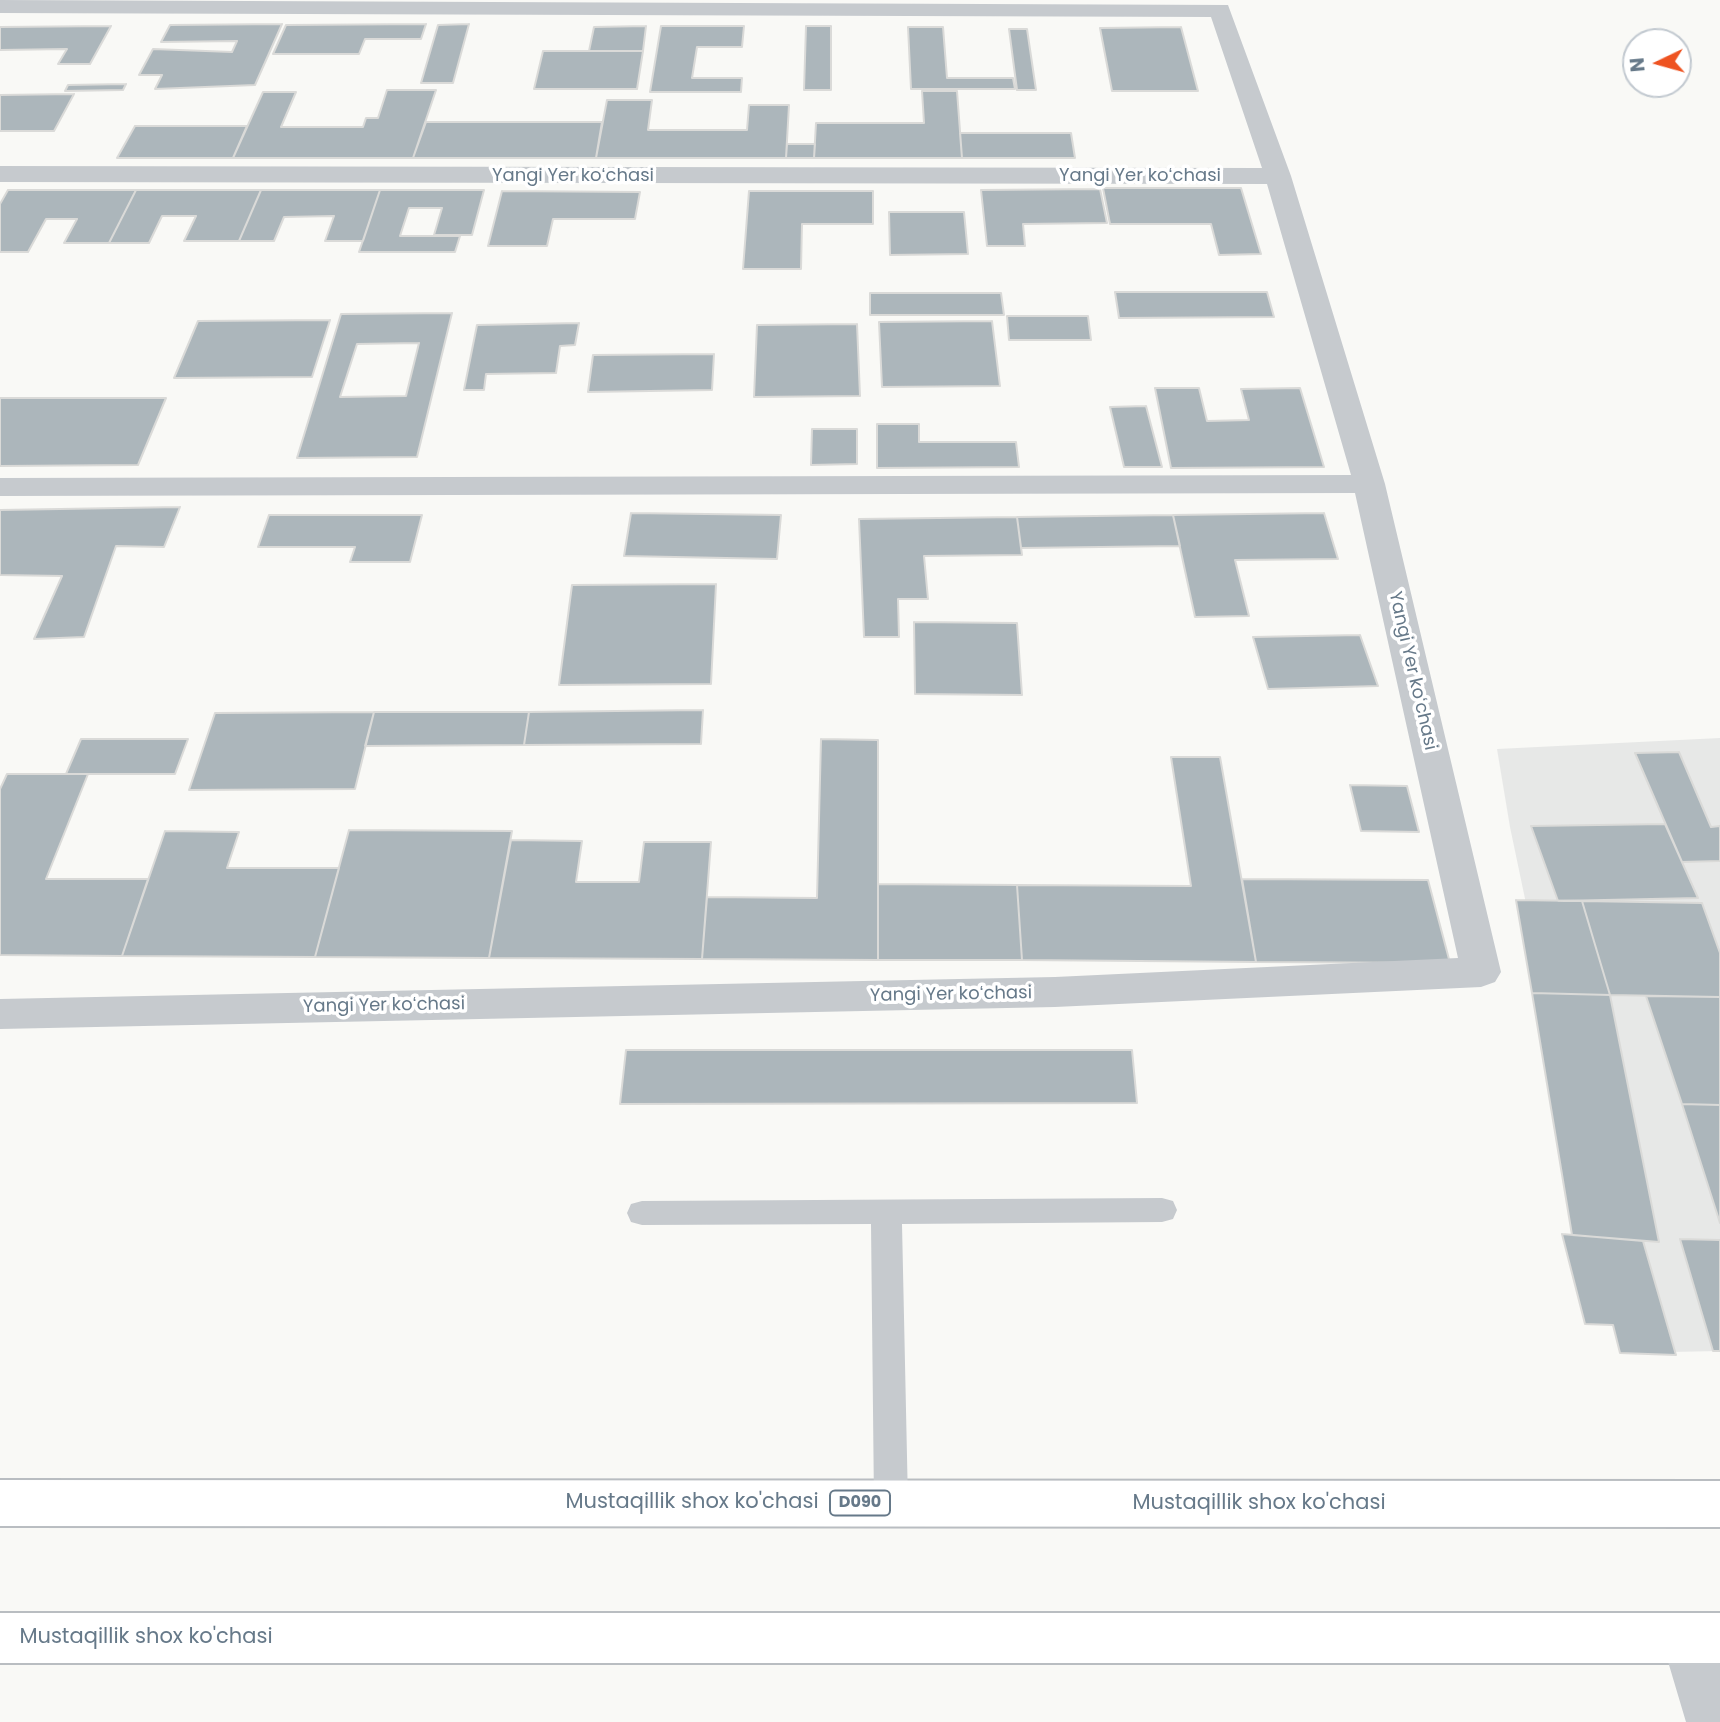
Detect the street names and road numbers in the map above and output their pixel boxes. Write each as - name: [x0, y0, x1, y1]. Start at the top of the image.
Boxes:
- street label: Yangi Yer koʻchasi: [492, 165, 654, 187]
- street label: Yangi Yer koʻchasi: [1059, 165, 1221, 187]
- street label: Yangi Yer koʻchasi: [1383, 590, 1441, 752]
- street label: Yangi Yer koʻchasi: [870, 983, 1032, 1007]
- street label: Yangi Yer koʻchasi: [303, 994, 465, 1018]
- street label: Mustaqillik shox ko'chasi: [565, 1490, 819, 1516]
- road number: D090: [830, 1490, 890, 1516]
- street label: Mustaqillik shox ko'chasi: [1132, 1491, 1386, 1517]
- street label: Mustaqillik shox ko'chasi: [19, 1625, 273, 1651]

